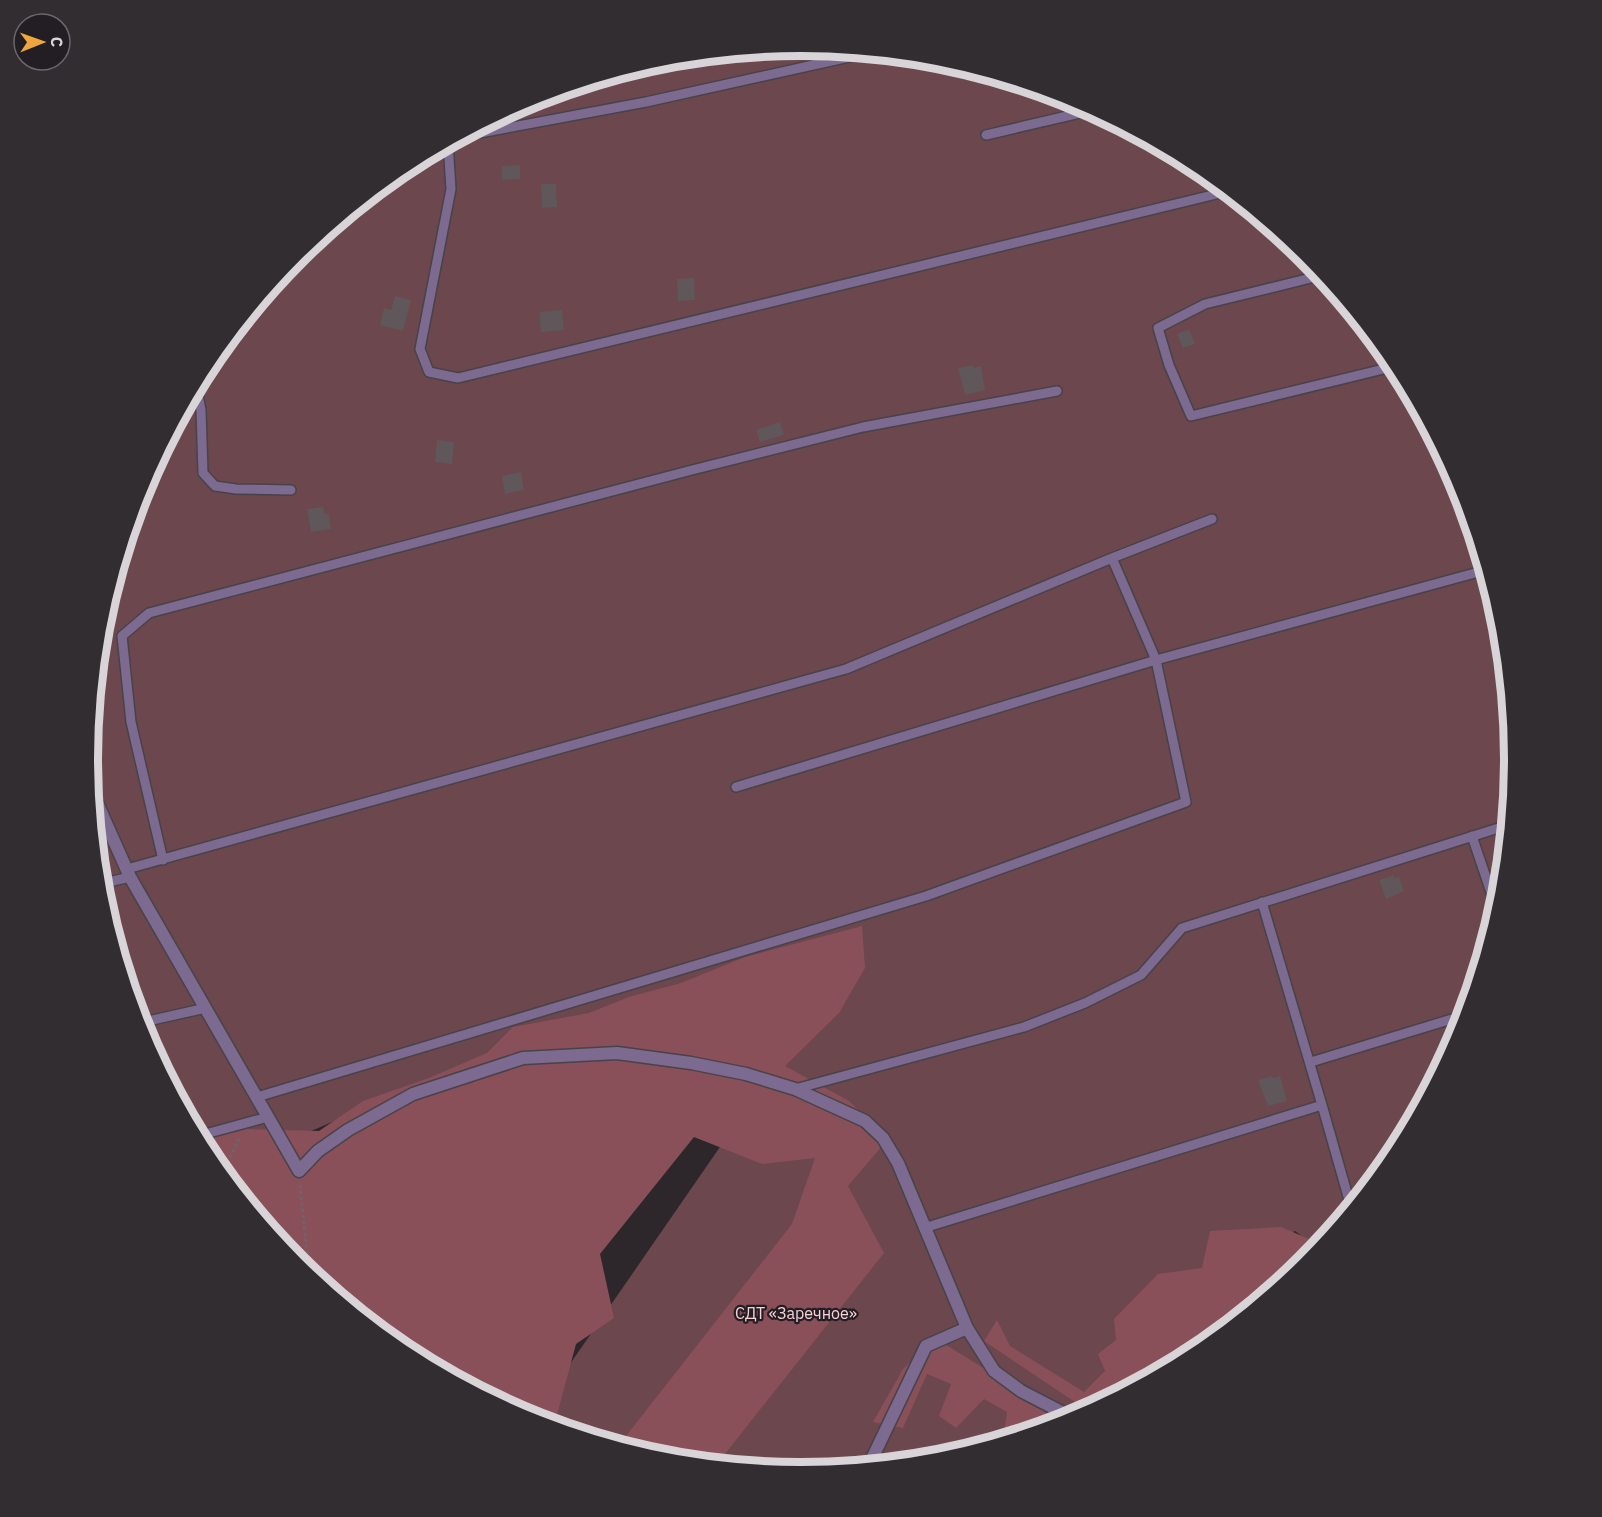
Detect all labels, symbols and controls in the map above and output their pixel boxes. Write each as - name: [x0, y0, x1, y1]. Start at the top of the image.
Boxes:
- north arrow: [12, 12, 72, 72]
- text: С: [47, 36, 67, 47]
- park label: СДТ «Заречное»: [735, 1303, 857, 1323]

